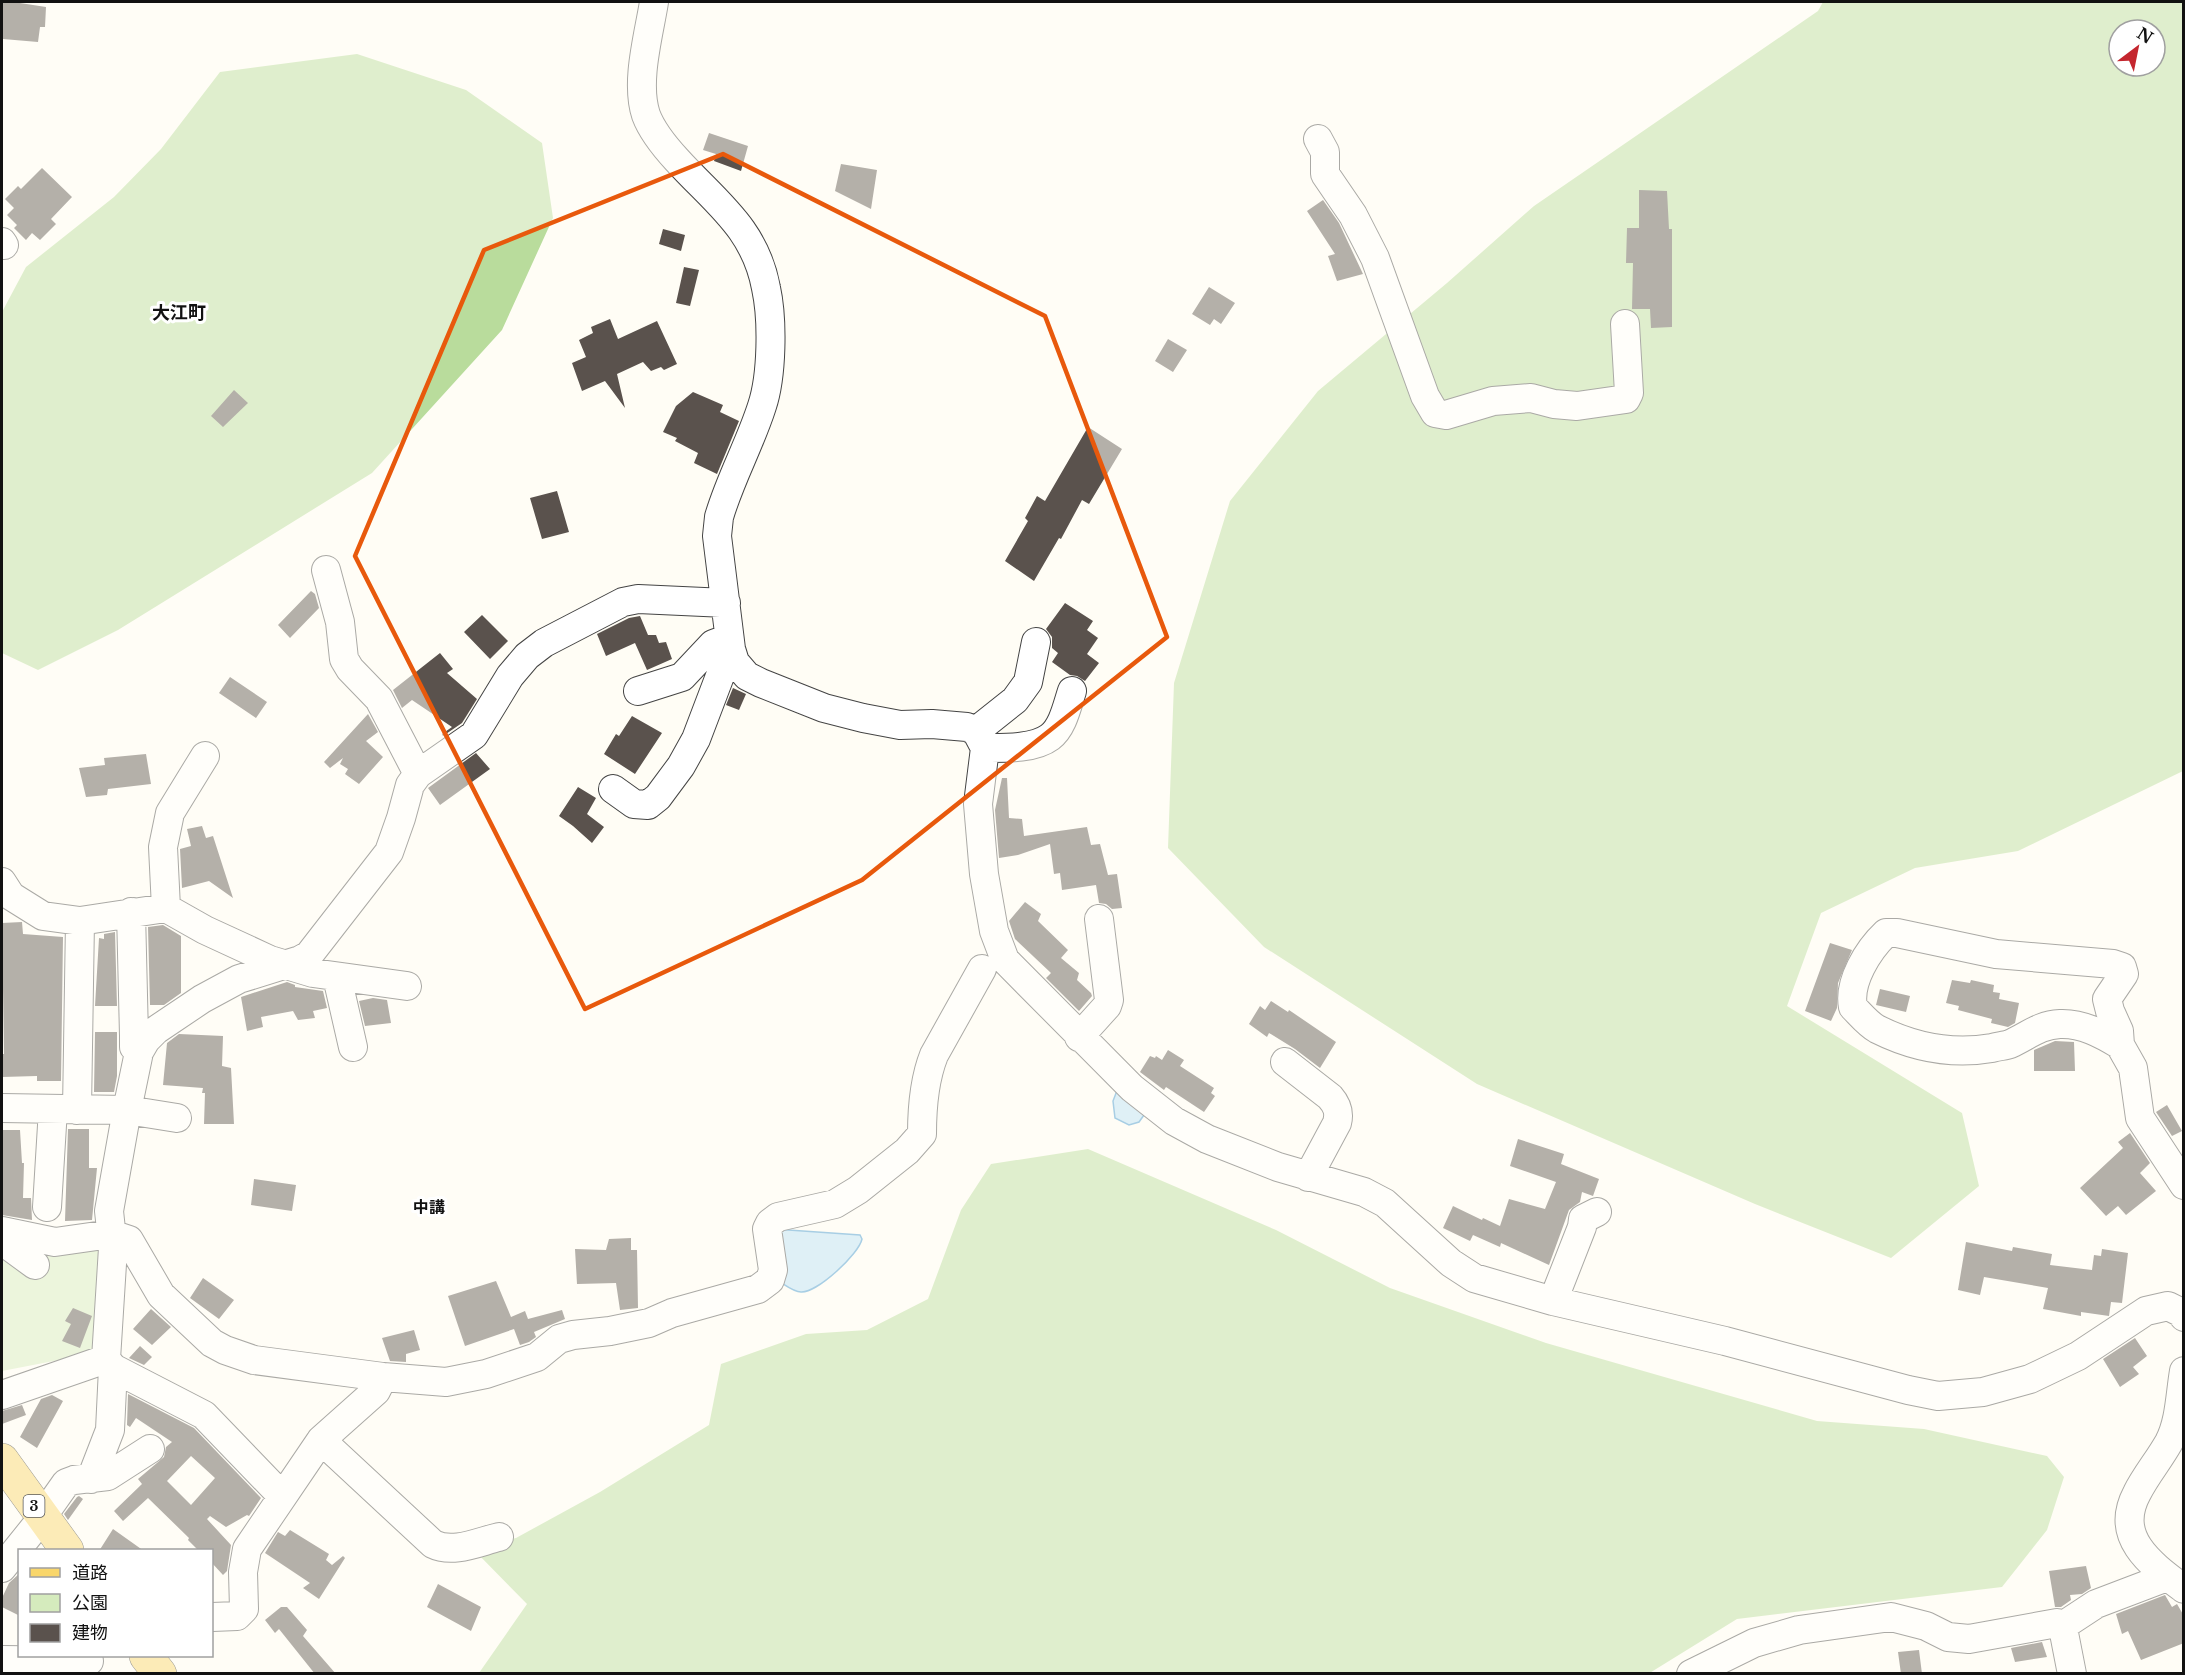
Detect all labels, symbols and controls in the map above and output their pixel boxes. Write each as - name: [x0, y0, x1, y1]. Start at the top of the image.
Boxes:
- north arrow: [2107, 18, 2167, 78]
- text: N: [2133, 23, 2157, 48]
- district label: 大江町: [152, 302, 206, 324]
- district label: 中講: [413, 1197, 445, 1217]
- road number: 3: [24, 1495, 44, 1517]
- legend: [18, 1549, 213, 1657]
- text: 道路: [72, 1562, 108, 1584]
- text: 公園: [72, 1592, 108, 1614]
- text: 建物: [72, 1622, 108, 1644]

